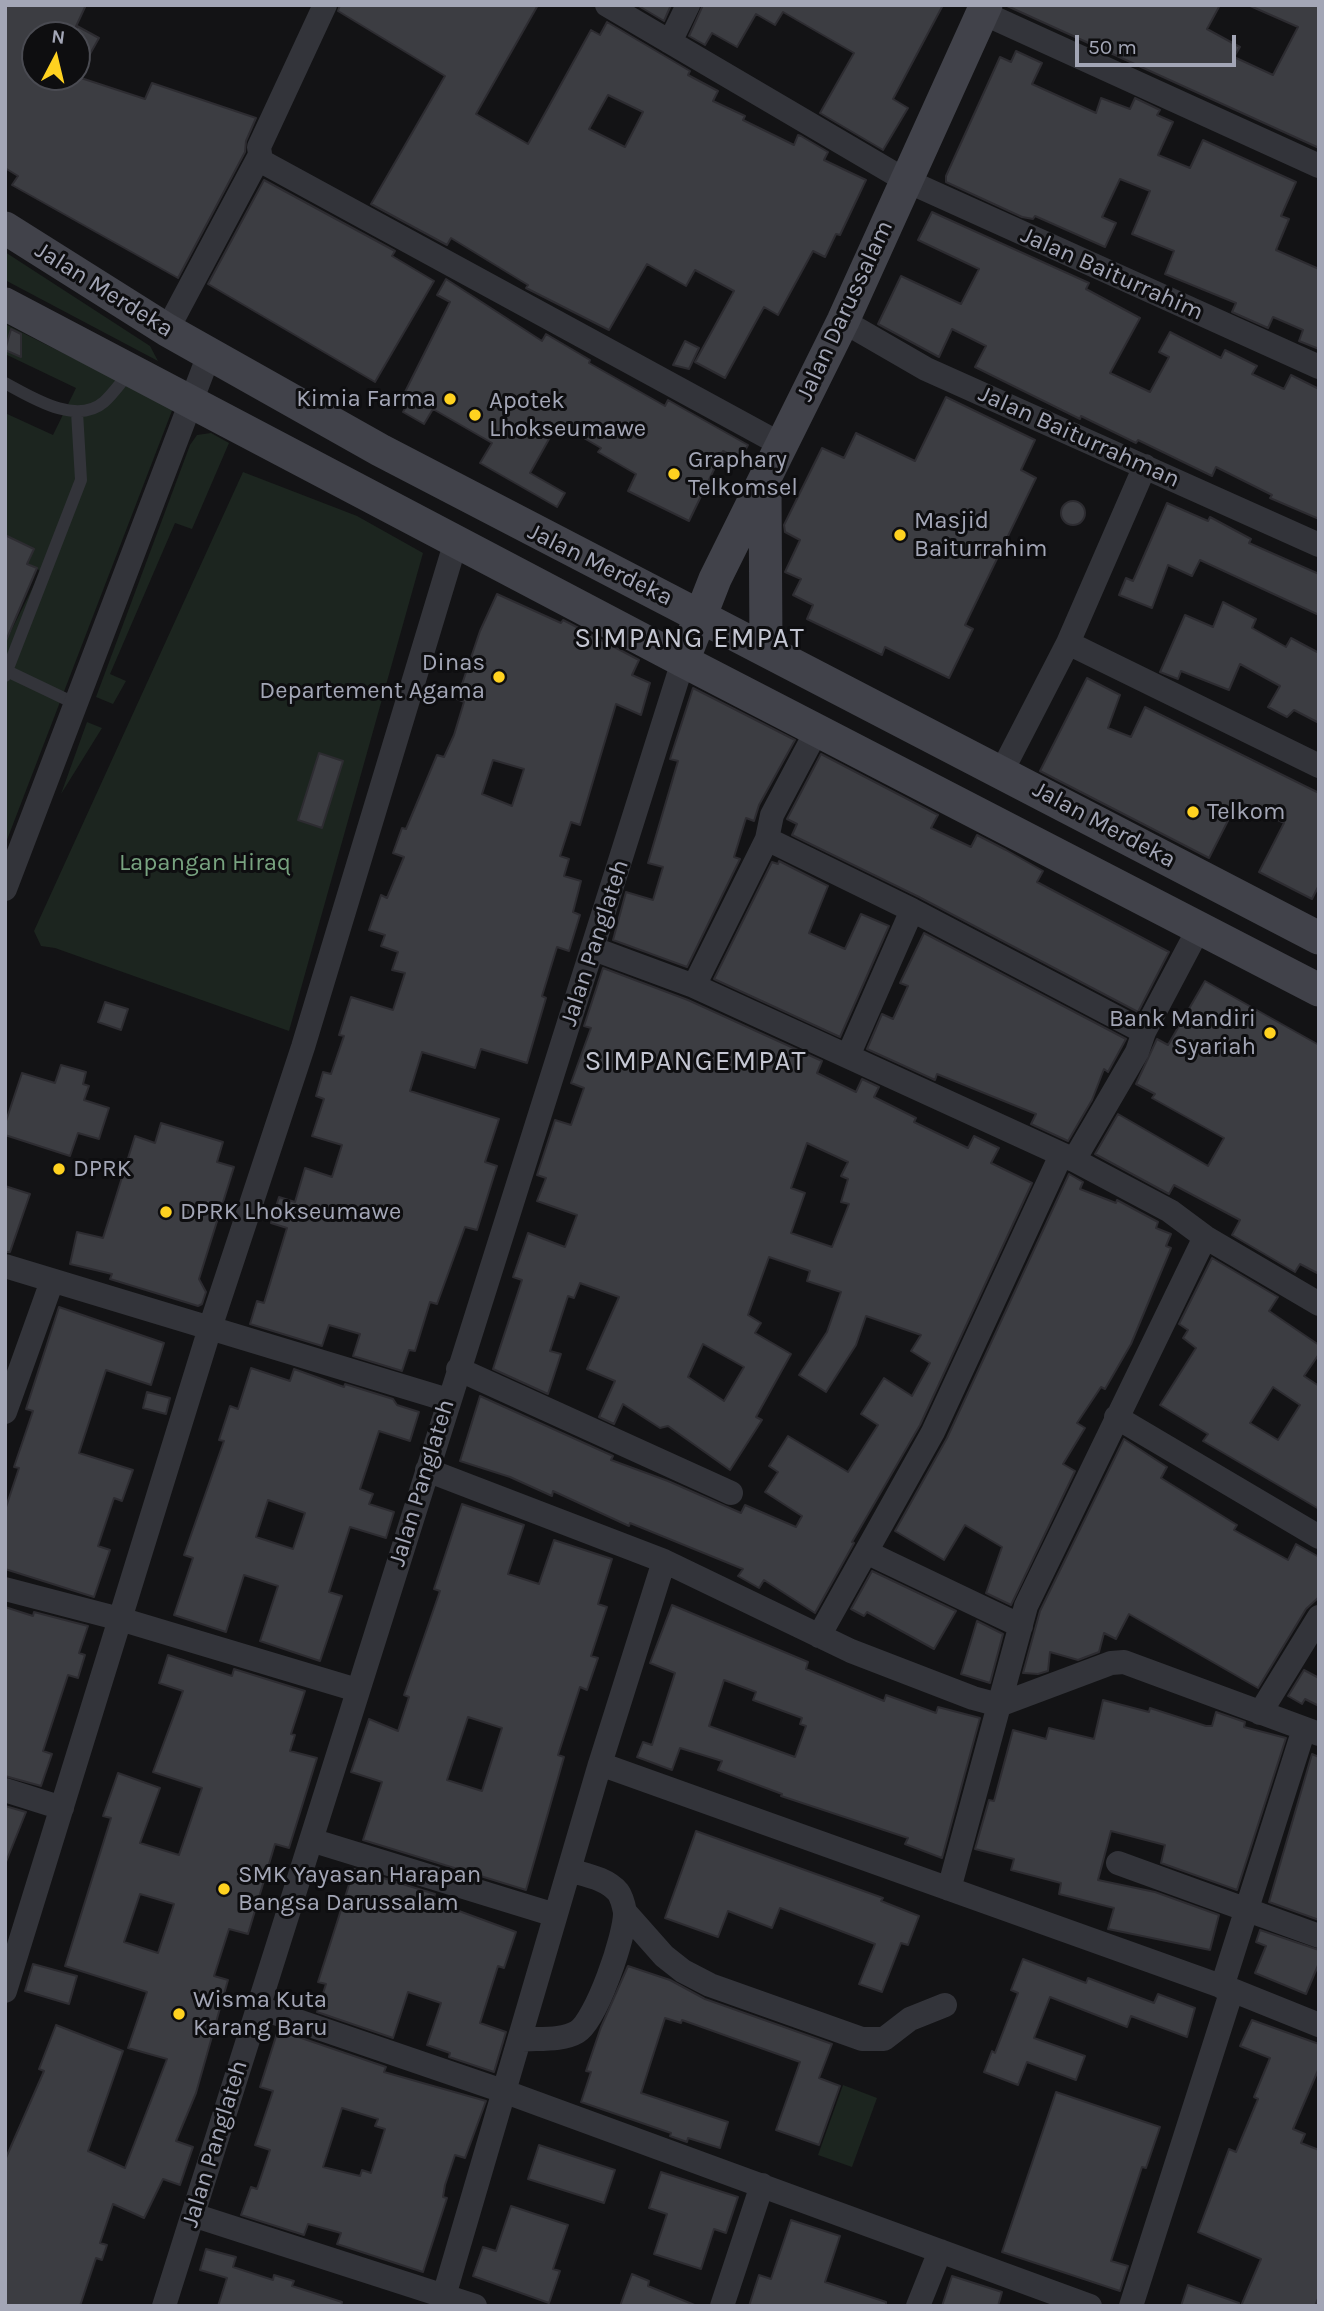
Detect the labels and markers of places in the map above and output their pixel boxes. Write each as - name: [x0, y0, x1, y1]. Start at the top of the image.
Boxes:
- place label: Kimia Farma: [296, 385, 436, 413]
- place label: Apotek Lhokseumawe: [489, 387, 646, 443]
- marker: Kimia Farma: [442, 391, 458, 407]
- marker: Apotek Lhokseumawe: [467, 407, 483, 423]
- place label: Graphary Telkomsel: [688, 446, 798, 502]
- marker: Graphary Telkomsel: [666, 466, 682, 482]
- place label: Masjid Baiturrahim: [914, 507, 1047, 563]
- marker: Masjid Baiturrahim: [892, 527, 908, 543]
- place label: Dinas Departement Agama: [259, 649, 485, 705]
- marker: Dinas Departement Agama: [491, 669, 507, 685]
- place label: Telkom: [1207, 798, 1285, 826]
- marker: Telkom: [1185, 804, 1201, 820]
- place label: Bank Mandiri Syariah: [1109, 1005, 1256, 1061]
- marker: Bank Mandiri Syariah: [1262, 1025, 1278, 1041]
- place label: DPRK: [73, 1155, 131, 1183]
- marker: DPRK: [51, 1161, 67, 1177]
- place label: DPRK Lhokseumawe: [180, 1198, 401, 1226]
- marker: DPRK Lhokseumawe: [158, 1204, 174, 1220]
- place label: SMK Yayasan Harapan Bangsa Darussalam: [238, 1861, 481, 1917]
- marker: SMK Yayasan Harapan Bangsa Darussalam: [216, 1881, 232, 1897]
- place label: Wisma Kuta Karang Baru: [193, 1986, 328, 2042]
- marker: Wisma Kuta Karang Baru: [171, 2006, 187, 2022]

